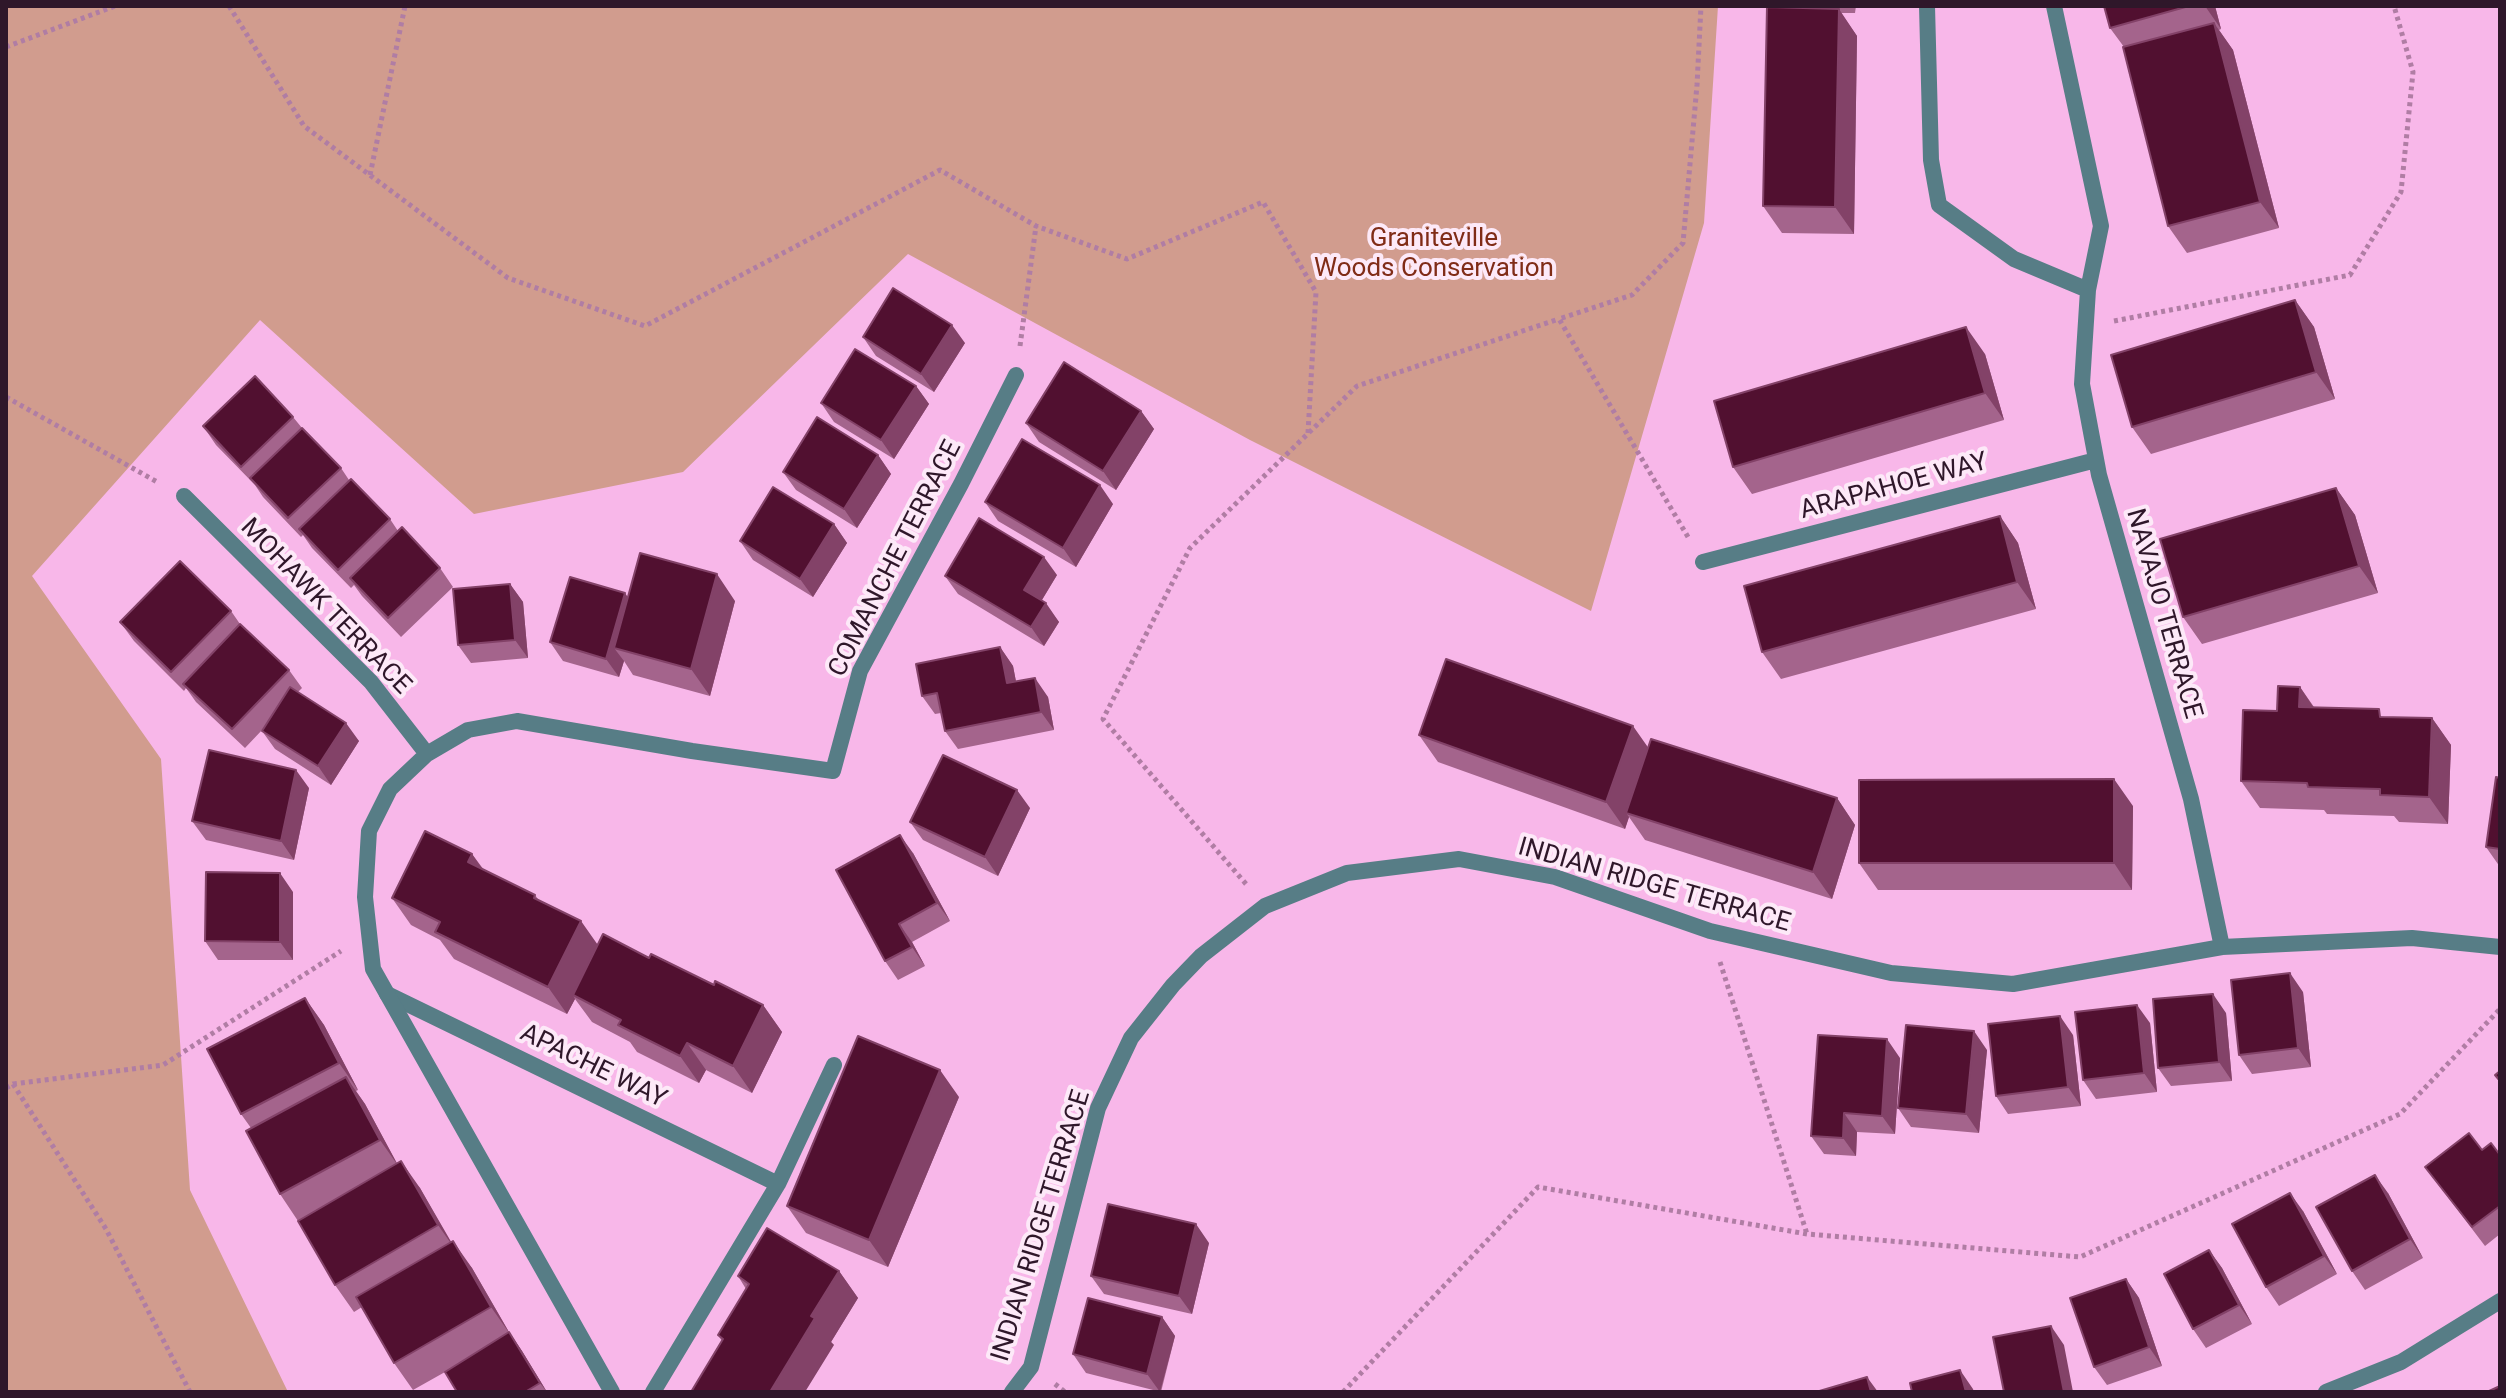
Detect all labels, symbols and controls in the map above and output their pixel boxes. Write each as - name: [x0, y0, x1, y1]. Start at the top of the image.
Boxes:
- park label: Graniteville Woods Conservation: [1314, 223, 1554, 284]
- street label: COMANCHE TERRACE: [823, 436, 969, 682]
- street label: ARAPAHOE WAY: [1797, 447, 1991, 527]
- street label: NAVAJO TERRACE: [2118, 506, 2208, 722]
- street label: MOHAWK TERRACE: [233, 513, 417, 701]
- street label: INDIAN RIDGE TERRACE: [1514, 832, 1794, 940]
- street label: APACHE WAY: [515, 1018, 671, 1116]
- street label: INDIAN RIDGE TERRACE: [986, 1087, 1098, 1365]

